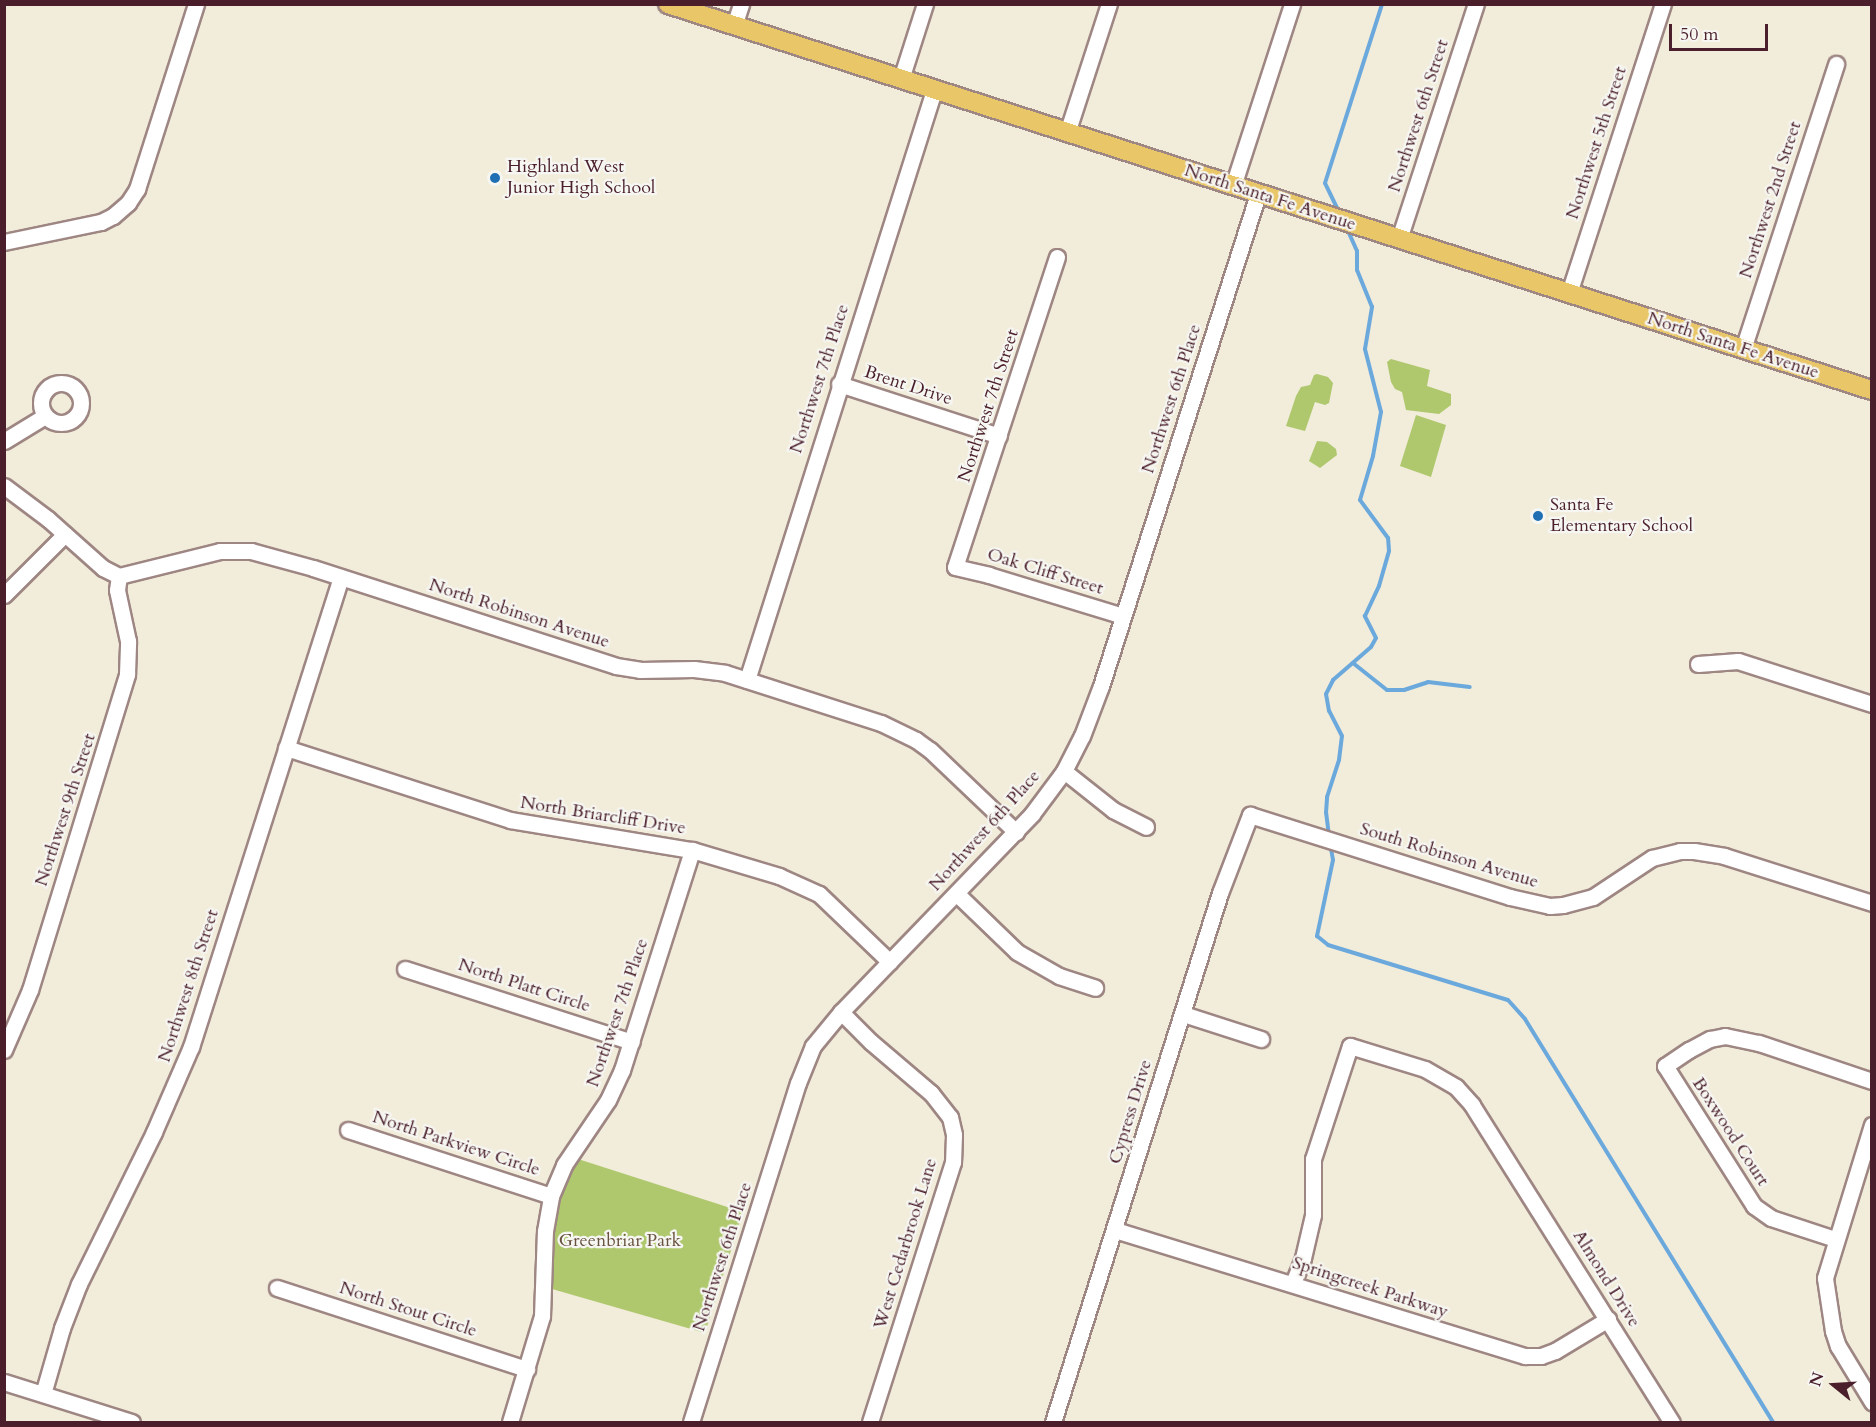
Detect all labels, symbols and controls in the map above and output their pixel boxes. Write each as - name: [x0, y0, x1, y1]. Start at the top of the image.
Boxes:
- scale bar: [1672, 12, 1771, 50]
- text: 50 m: [1680, 22, 1719, 47]
- street label: Northwest 6th Street: [1384, 37, 1454, 195]
- street label: Northwest 5th Street: [1562, 64, 1632, 222]
- street label: Northwest 2nd Street: [1735, 119, 1807, 281]
- place label: Highland West Junior High School: [507, 157, 655, 200]
- street label: North Santa Fe Avenue: [1182, 160, 1358, 236]
- marker: Highland West Junior High School: [488, 171, 502, 185]
- street label: Northwest 7th Place: [786, 302, 854, 456]
- street label: North Santa Fe Avenue: [1645, 308, 1821, 384]
- street label: Northwest 6th Place: [1138, 322, 1206, 476]
- street label: Northwest 7th Street: [954, 327, 1024, 485]
- street label: Brent Drive: [861, 362, 955, 410]
- place label: Santa Fe Elementary School: [1550, 495, 1693, 538]
- marker: Santa Fe Elementary School: [1531, 509, 1545, 523]
- street label: Oak Cliff Street: [984, 544, 1106, 600]
- street label: North Robinson Avenue: [426, 575, 612, 653]
- street label: Northwest 9th Street: [31, 731, 101, 889]
- street label: Northwest 6th Place: [925, 766, 1045, 896]
- street label: North Briarcliff Drive: [519, 792, 687, 840]
- street label: South Robinson Avenue: [1357, 819, 1541, 893]
- street label: Northwest 8th Street: [154, 907, 224, 1065]
- street label: Northwest 7th Place: [582, 936, 654, 1090]
- street label: North Platt Circle: [455, 954, 593, 1018]
- street label: Cypress Drive: [1105, 1057, 1157, 1167]
- street label: Boxwood Court: [1687, 1074, 1773, 1190]
- street label: North Parkview Circle: [370, 1107, 542, 1181]
- street label: West Cedarbrook Lane: [870, 1156, 942, 1332]
- street label: Northwest 6th Place: [689, 1180, 757, 1334]
- street label: Almond Drive: [1568, 1226, 1644, 1332]
- park label: Greenbriar Park: [559, 1230, 681, 1252]
- street label: Springcreek Parkway: [1289, 1253, 1451, 1323]
- street label: North Stout Circle: [337, 1278, 479, 1342]
- north arrow: [1804, 1355, 1864, 1415]
- text: N: [1804, 1369, 1829, 1389]

